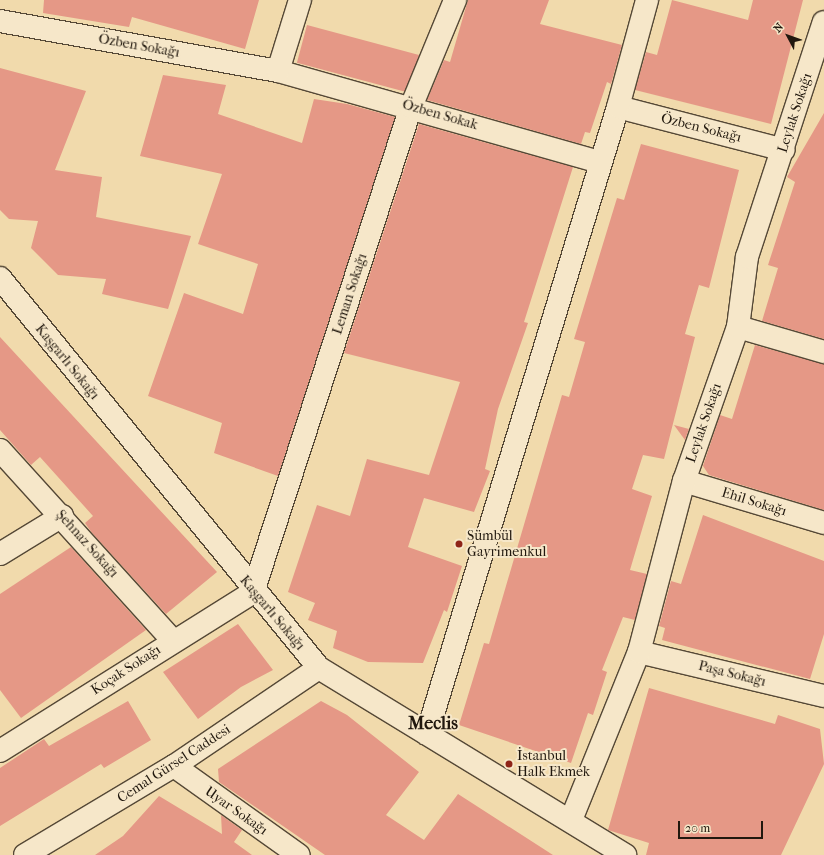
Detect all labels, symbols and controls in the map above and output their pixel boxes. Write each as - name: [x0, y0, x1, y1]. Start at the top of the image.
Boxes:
- north arrow: [768, 16, 808, 56]
- text: N: [771, 20, 786, 35]
- street label: Özben Sokağı: [97, 31, 181, 61]
- street label: Leylak Sokağı: [774, 71, 816, 155]
- street label: Özben Sokak: [400, 96, 480, 134]
- street label: Özben Sokağı: [659, 110, 743, 146]
- street label: Leman Sokağı: [329, 251, 371, 337]
- street label: Kaşgarlı Sokağı: [31, 321, 103, 403]
- street label: Leylak Sokağı: [683, 381, 725, 465]
- street label: Ehil Sokağı: [720, 484, 788, 520]
- street label: Şehnaz Sokağı: [52, 507, 122, 581]
- place label: Sümbül Gayrimenkul: [467, 528, 546, 560]
- marker: Sümbül Gayrimenkul: [454, 539, 464, 549]
- street label: Kaşgarlı Sokağı: [236, 572, 308, 654]
- street label: Koçak Sokağı: [88, 641, 164, 699]
- street label: Paşa Sokağı: [697, 658, 767, 690]
- district label: Meclis: [408, 713, 458, 735]
- street label: Cemal Gürsel Caddesi: [114, 721, 234, 807]
- place label: İstanbul Halk Ekmek: [517, 748, 590, 780]
- marker: İstanbul Halk Ekmek: [504, 759, 514, 769]
- street label: Uyar Sokağı: [201, 783, 271, 839]
- scale bar: [680, 813, 765, 839]
- text: 20 m: [685, 821, 710, 835]

